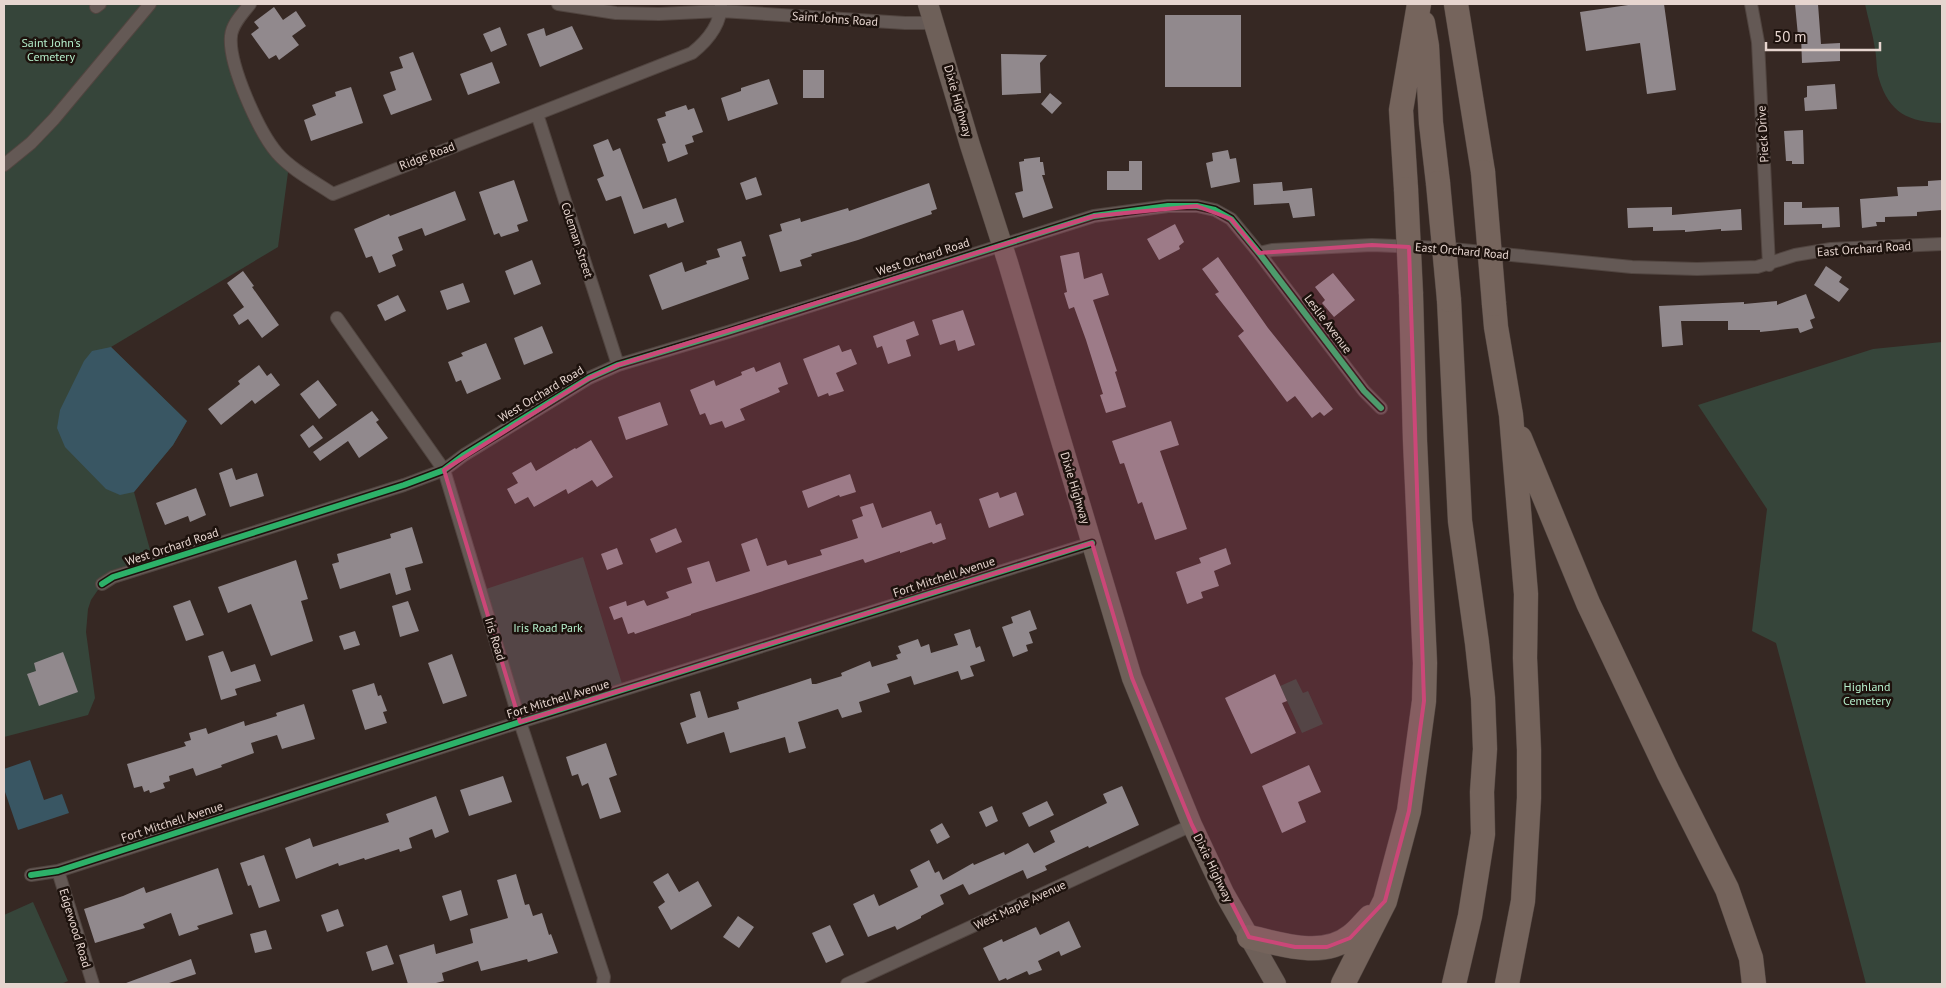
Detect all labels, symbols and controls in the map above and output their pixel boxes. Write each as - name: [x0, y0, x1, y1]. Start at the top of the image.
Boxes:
- street label: Saint Johns Road: [792, 8, 879, 29]
- scale bar: [1766, 20, 1880, 52]
- text: 50 m: [1774, 27, 1807, 46]
- park label: Saint John’s Cemetery: [21, 35, 81, 64]
- street label: Dixie Highway: [941, 63, 976, 139]
- street label: Pieck Drive: [1754, 105, 1771, 163]
- street label: Ridge Road: [397, 138, 457, 173]
- street label: Coleman Street: [558, 200, 597, 280]
- street label: West Orchard Road: [874, 234, 971, 279]
- street label: East Orchard Road: [1817, 238, 1911, 259]
- street label: East Orchard Road: [1415, 239, 1510, 262]
- street label: Leslie Avenue: [1301, 291, 1355, 356]
- street label: West Orchard Road: [495, 362, 586, 425]
- street label: Dixie Highway: [1057, 450, 1094, 526]
- street label: West Orchard Road: [123, 524, 220, 569]
- street label: Fort Mitchell Avenue: [891, 553, 997, 600]
- street label: Iris Road: [482, 615, 509, 662]
- park label: Iris Road Park: [513, 620, 583, 635]
- street label: Fort Mitchell Avenue: [505, 676, 611, 721]
- park label: Highland Cemetery: [1843, 679, 1891, 708]
- street label: Fort Mitchell Avenue: [119, 798, 225, 845]
- street label: Dixie Highway: [1190, 831, 1237, 905]
- street label: West Maple Avenue: [971, 877, 1068, 932]
- street label: Edgewood Road: [56, 886, 95, 969]

